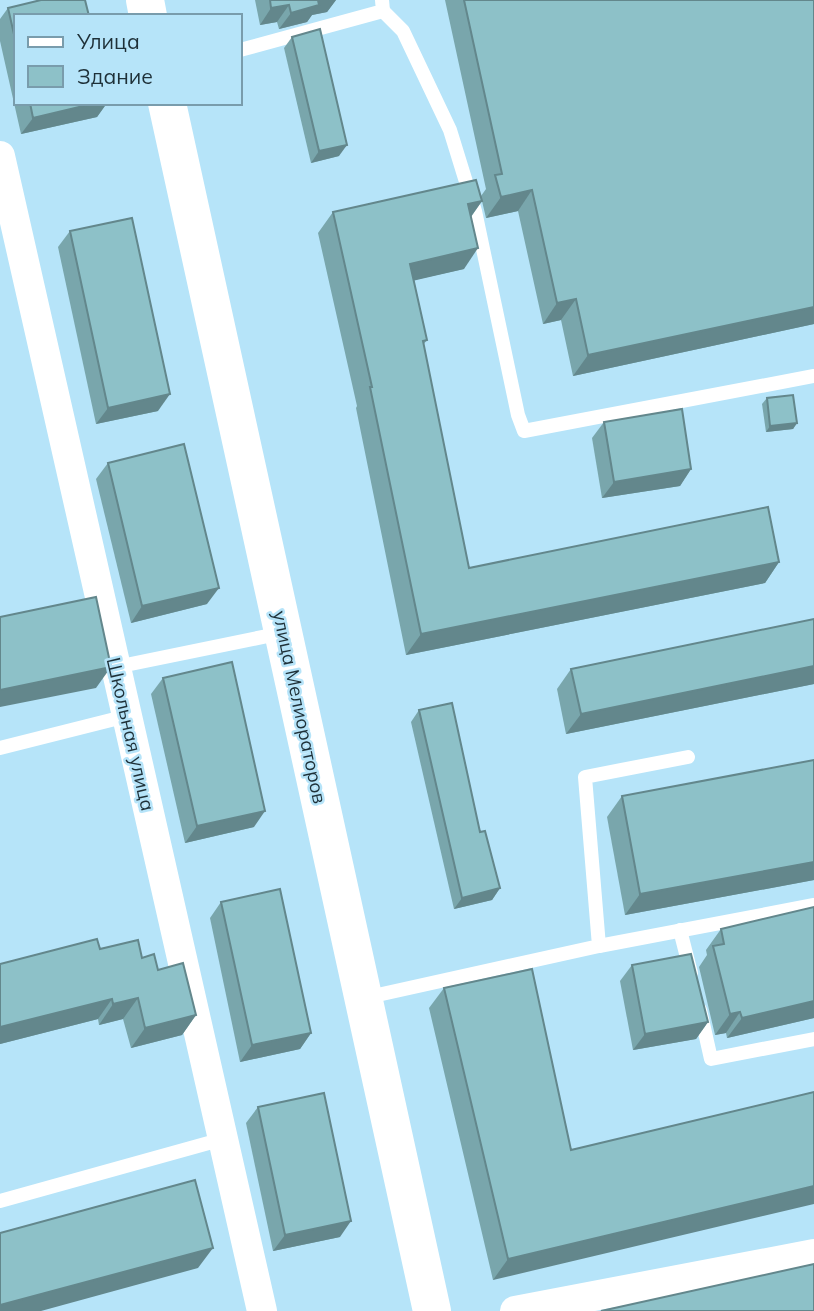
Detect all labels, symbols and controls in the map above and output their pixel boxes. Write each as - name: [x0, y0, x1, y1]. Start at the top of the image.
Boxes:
- legend: [14, 14, 242, 105]
- text: Улица: [76, 28, 140, 54]
- text: Здание: [77, 63, 153, 89]
- street label: улица Мелиораторов: [268, 608, 332, 806]
- street label: Школьная улица: [102, 655, 160, 813]

